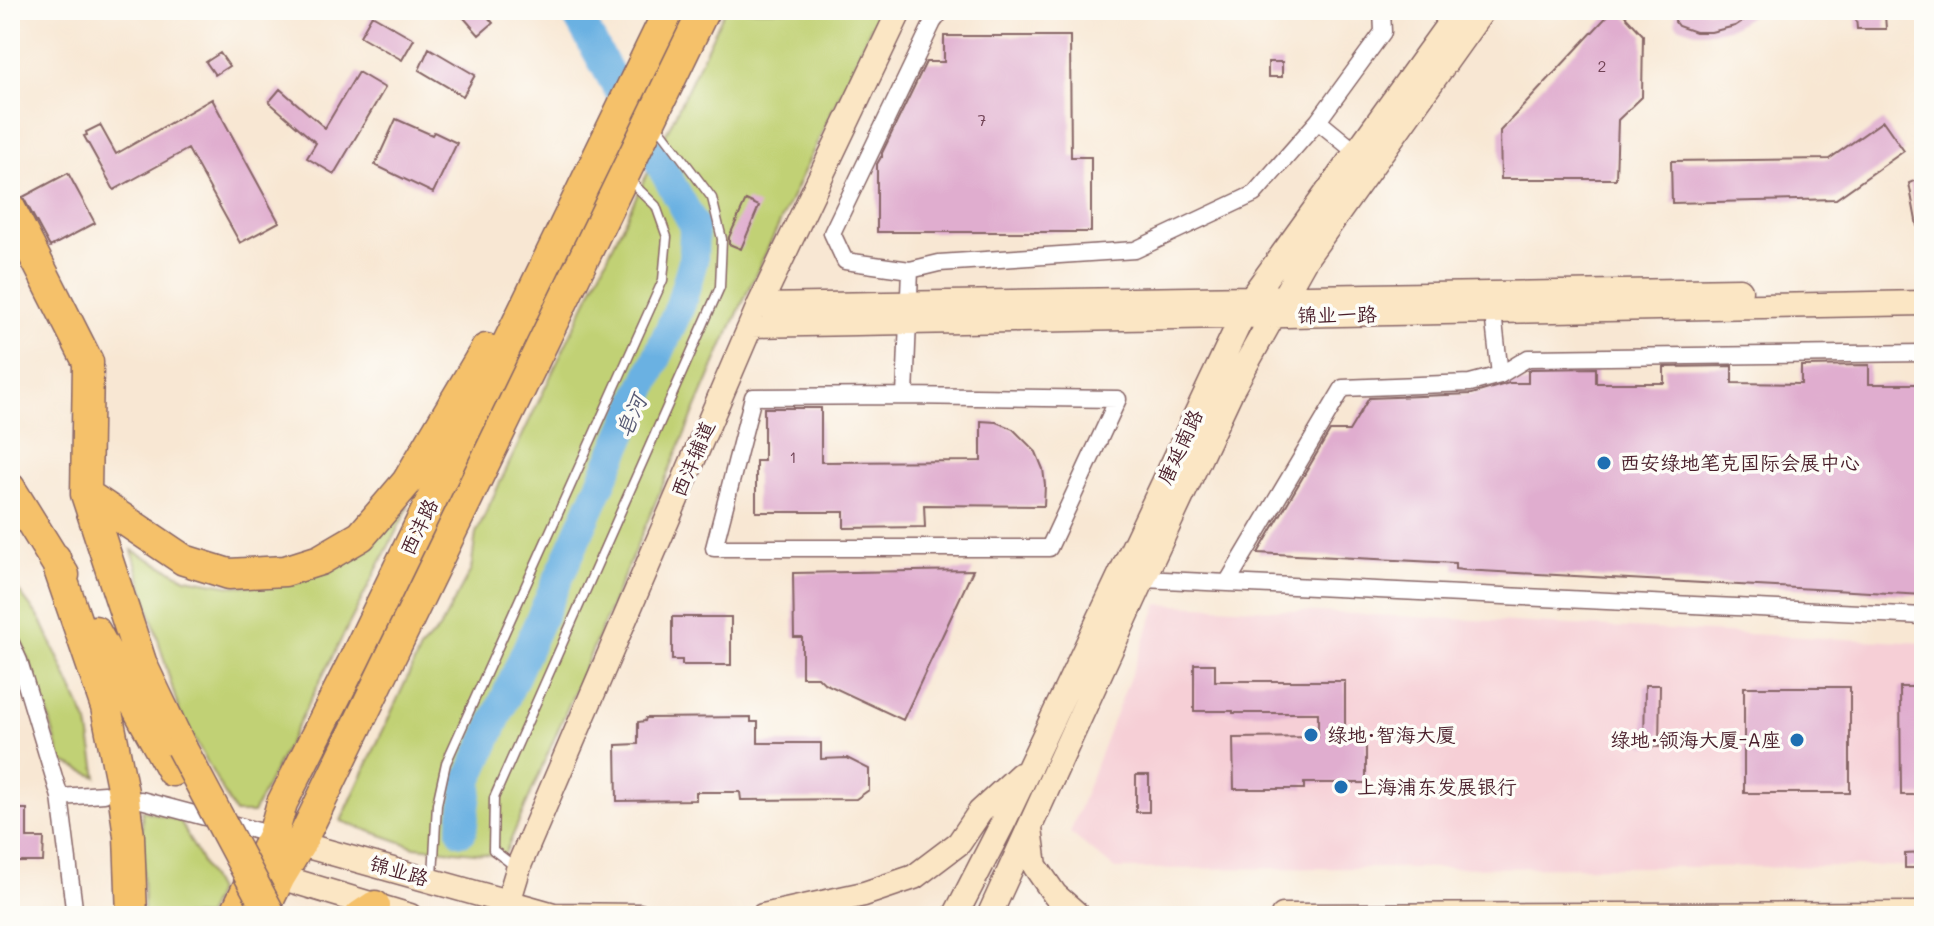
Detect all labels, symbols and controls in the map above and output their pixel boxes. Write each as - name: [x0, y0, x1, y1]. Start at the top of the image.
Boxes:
- house number: 2: [1598, 55, 1606, 76]
- house number: 7: [978, 109, 987, 130]
- street label: 锦业一路: [1297, 300, 1378, 328]
- water label: 皂河: [608, 387, 654, 442]
- street label: 唐延南路: [1150, 404, 1208, 488]
- street label: 西沣辅道: [664, 417, 720, 501]
- house number: 1: [789, 446, 797, 467]
- place label: 西安绿地笔克国际会展中心: [1620, 449, 1860, 475]
- marker: 西安绿地笔克国际会展中心: [1595, 454, 1613, 472]
- street label: 西沣路: [393, 493, 443, 559]
- place label: 绿地·智海大厦: [1327, 721, 1456, 747]
- marker: 绿地·智海大厦: [1302, 726, 1320, 744]
- place label: 绿地·领海大厦-A座: [1610, 726, 1781, 752]
- marker: 绿地·领海大厦-A座: [1788, 731, 1806, 749]
- place label: 上海浦东发展银行: [1357, 773, 1517, 799]
- marker: 上海浦东发展银行: [1332, 778, 1350, 796]
- street label: 锦业路: [367, 849, 433, 891]

